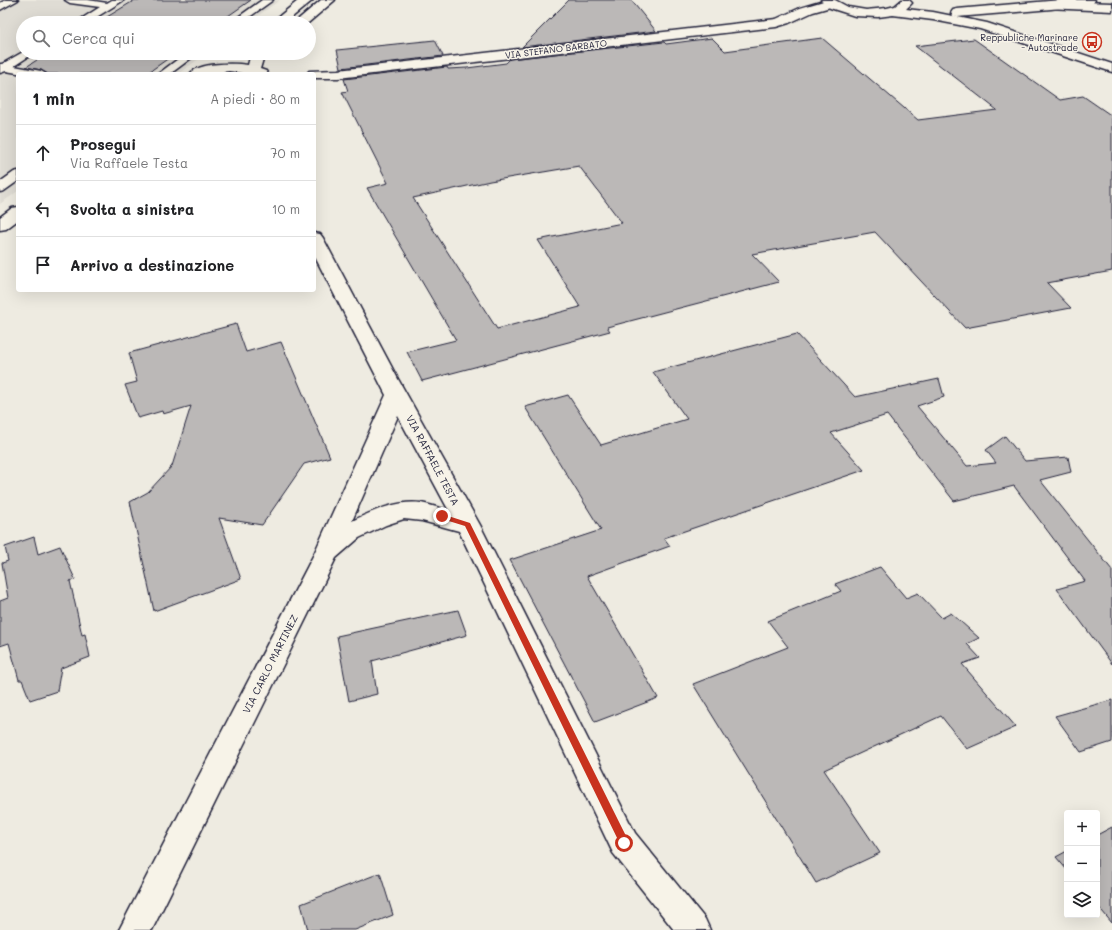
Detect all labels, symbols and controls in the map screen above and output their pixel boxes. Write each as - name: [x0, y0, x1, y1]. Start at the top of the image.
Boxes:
- search box: [16, 16, 316, 60]
- icon: search: [30, 27, 52, 49]
- text: Cerca qui: [62, 28, 135, 48]
- bus stop icon: Reppubliche Marinare - Autostrade: [1081, 31, 1103, 53]
- place label: Reppubliche Marinare - Autostrade: [980, 32, 1078, 53]
- street label: VIA STEFANO BARBATO: [504, 37, 608, 61]
- text: 1 min: [32, 87, 75, 109]
- text: A piedi · 80 m: [210, 90, 300, 107]
- text: Prosegui: [70, 134, 136, 154]
- icon: ahead: [32, 142, 54, 164]
- text: 70 m: [270, 144, 300, 161]
- text: Via Raffaele Testa: [70, 154, 188, 171]
- icon: left: [32, 198, 54, 220]
- text: Svolta a sinistra: [70, 199, 194, 219]
- text: 10 m: [272, 200, 300, 217]
- icon: arrive: [32, 254, 54, 276]
- text: Arrivo a destinazione: [70, 255, 234, 275]
- street label: VIA RAFFAELE TESTA: [403, 412, 463, 508]
- route end: [433, 507, 451, 525]
- street label: VIA CARLO MARTINEZ: [239, 612, 301, 716]
- map controls: [1064, 810, 1100, 918]
- button: +: [1064, 810, 1100, 846]
- route start: [615, 834, 633, 852]
- button: −: [1064, 846, 1100, 882]
- button: layers: [1064, 882, 1100, 918]

